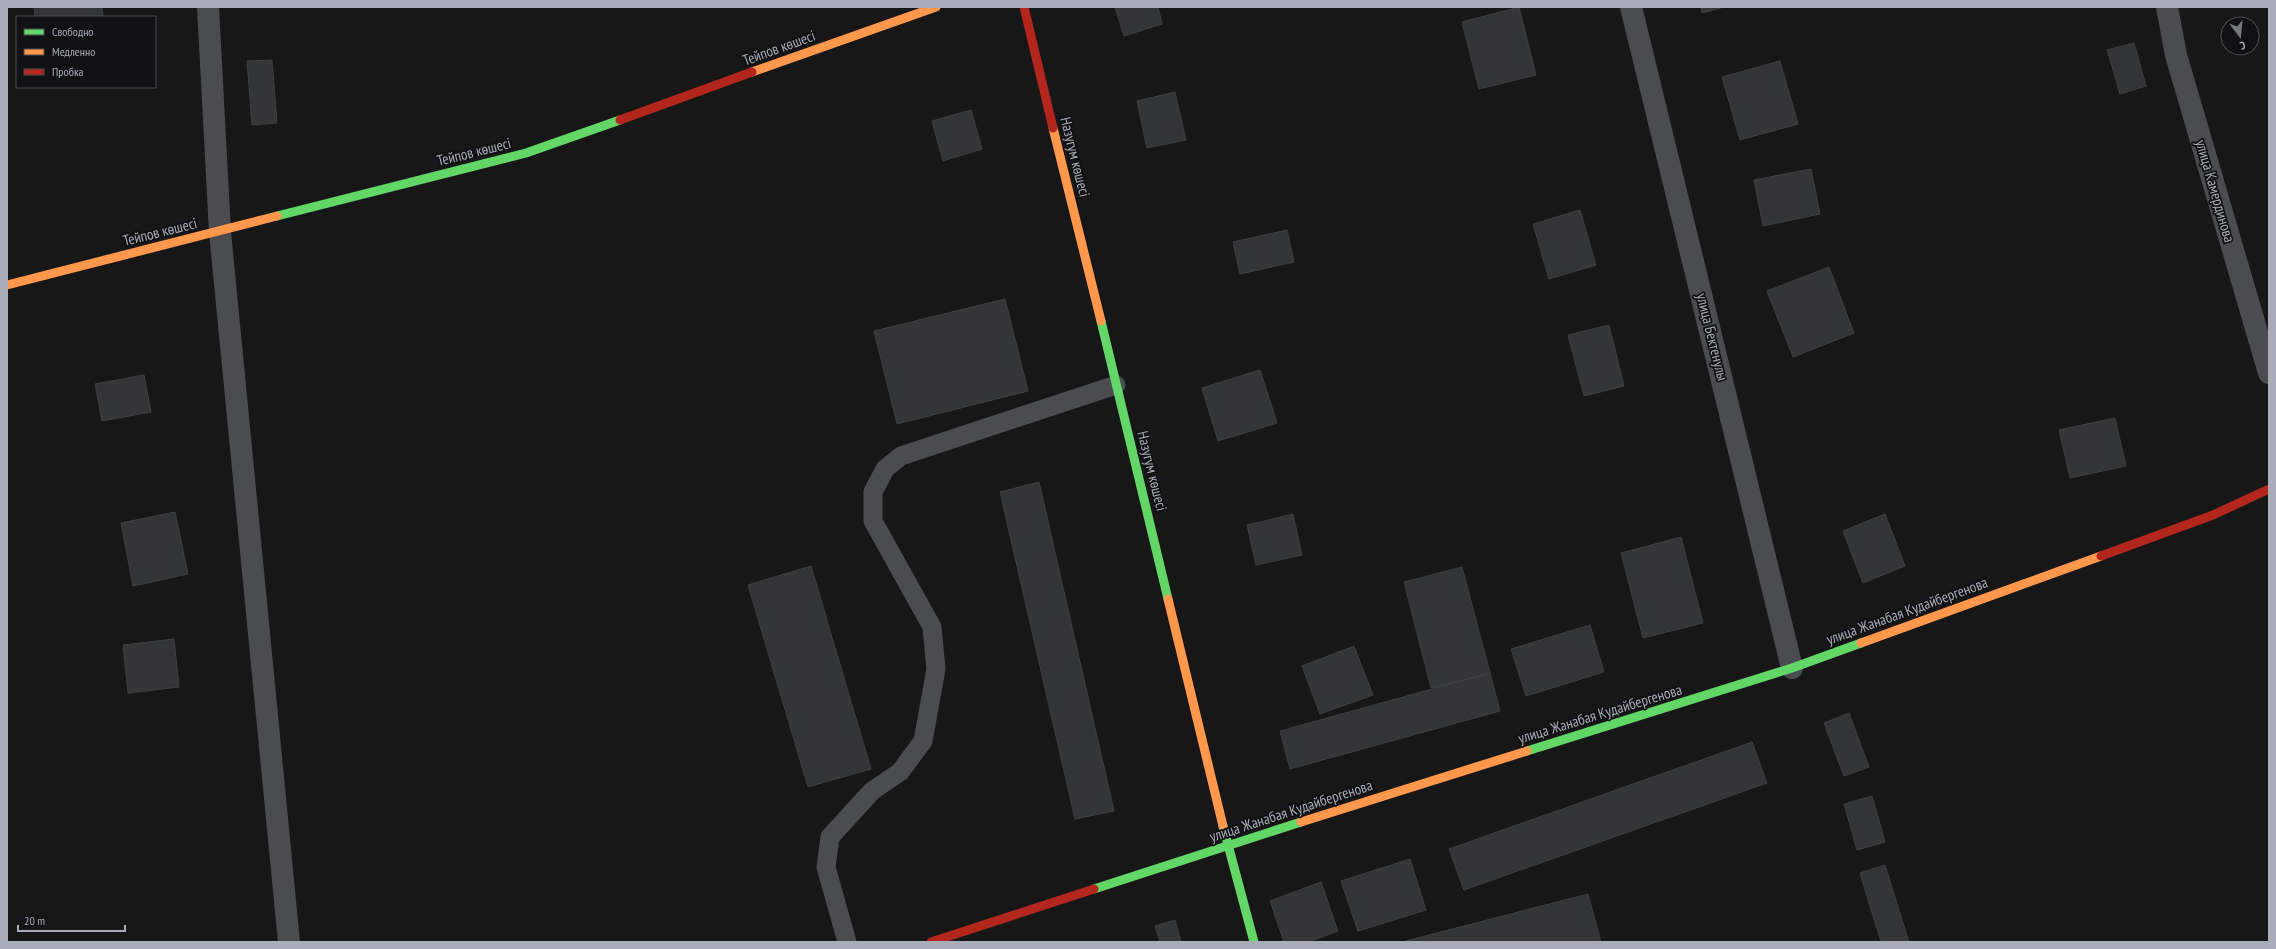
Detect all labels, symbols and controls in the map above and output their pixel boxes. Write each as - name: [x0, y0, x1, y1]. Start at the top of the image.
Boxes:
- legend: [16, 16, 156, 88]
- north arrow: [2220, 16, 2260, 56]
- text: Свободно: [52, 24, 94, 39]
- street label: Тейпов көшесі: [740, 26, 818, 69]
- text: С: [2238, 38, 2247, 53]
- text: Медленно: [52, 44, 95, 59]
- text: Пробка: [52, 64, 84, 79]
- street label: Назугум көшесі: [1056, 115, 1095, 199]
- street label: Тейпов көшесі: [435, 133, 513, 170]
- street label: улица Камердинова: [2192, 137, 2239, 244]
- street label: Тейпов көшесі: [121, 213, 199, 250]
- street label: улица Бектенулы: [1692, 291, 1733, 383]
- street label: Назугум көшесі: [1133, 429, 1172, 513]
- street label: улица Жанабая Кудайбергенова: [1824, 572, 1990, 649]
- street label: улица Жанабая Кудайбергенова: [1516, 680, 1684, 748]
- street label: улица Жанабая Кудайбергенова: [1207, 775, 1375, 846]
- scale bar: [18, 907, 125, 933]
- text: 20 m: [24, 913, 45, 928]

